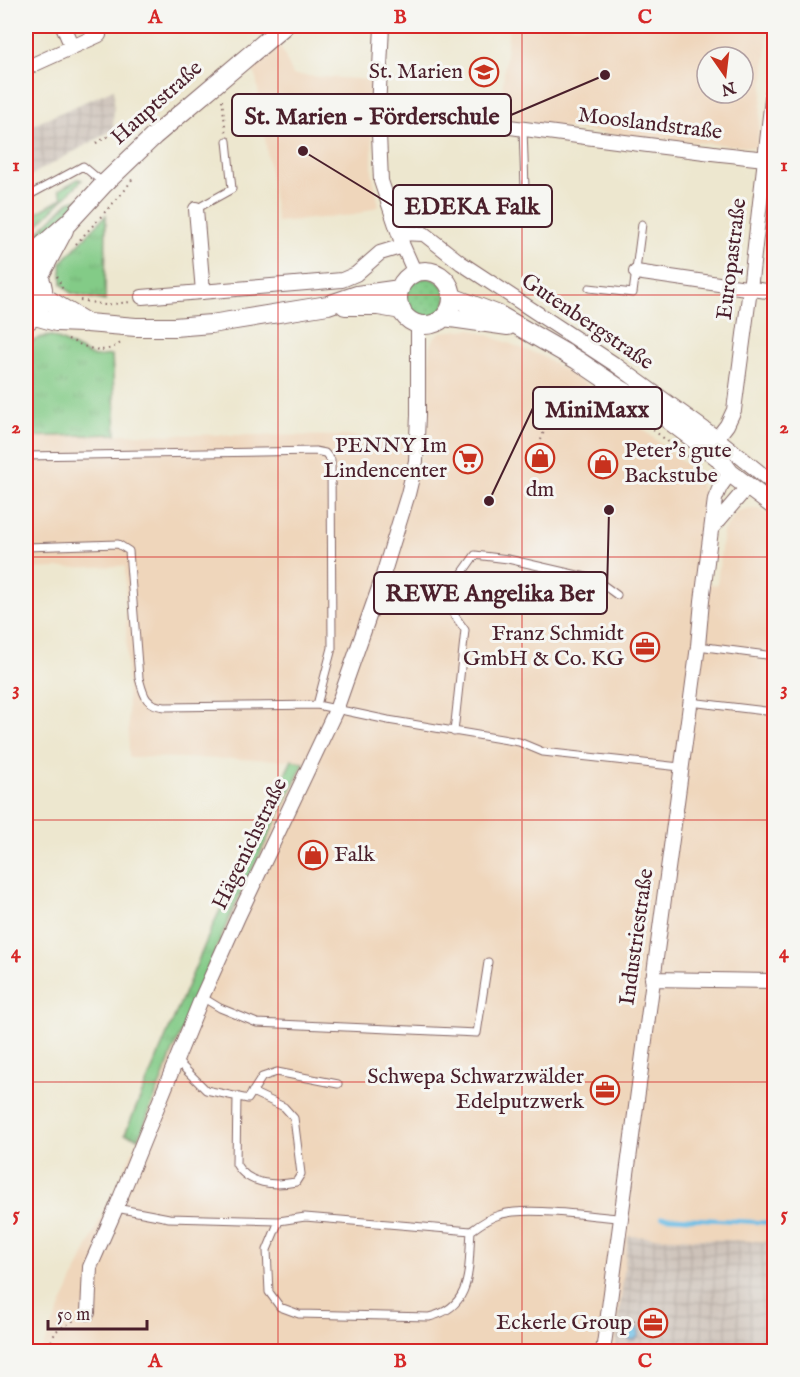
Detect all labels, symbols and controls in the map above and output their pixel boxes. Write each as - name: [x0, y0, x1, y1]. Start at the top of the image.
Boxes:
- text: A: [147, 5, 163, 30]
- text: B: [393, 5, 407, 30]
- text: C: [638, 5, 652, 30]
- north arrow: [695, 45, 755, 105]
- street label: Hauptstraße: [105, 55, 209, 151]
- school or university icon: St. Marien: [468, 56, 500, 88]
- place label: St. Marien: [369, 58, 463, 86]
- text: N: [719, 76, 738, 99]
- callout: St. Marien - Förderschule: [232, 94, 511, 136]
- street label: Mooslandstraße: [576, 101, 724, 147]
- text: St. Marien - Förderschule: [244, 102, 500, 133]
- text: 1: [12, 153, 20, 178]
- text: 1: [780, 153, 788, 178]
- callout: EDEKA Falk: [393, 185, 552, 227]
- text: EDEKA Falk: [404, 192, 541, 223]
- street label: Europastraße: [711, 197, 753, 321]
- street label: Gutenbergstraße: [515, 267, 659, 377]
- callout: MiniMaxx: [533, 387, 662, 429]
- text: MiniMaxx: [545, 395, 650, 426]
- text: 2: [11, 415, 21, 440]
- text: 2: [779, 415, 789, 440]
- place label: PENNY Im Lindencenter: [323, 432, 447, 485]
- place label: Peter's gute Backstube: [624, 437, 732, 490]
- shop icon: dm: [524, 442, 556, 474]
- supermarket icon: PENNY Im Lindencenter: [452, 443, 484, 475]
- shop icon: Peter's gute Backstube: [587, 448, 619, 480]
- place label: dm: [526, 476, 554, 504]
- callout: REWE Angelika Ber: [374, 572, 607, 614]
- text: REWE Angelika Ber: [385, 579, 595, 610]
- place label: Franz Schmidt GmbH & Co. KG: [463, 620, 625, 673]
- office icon: Franz Schmidt GmbH & Co. KG: [629, 631, 661, 663]
- text: 3: [12, 677, 20, 702]
- text: 3: [780, 677, 788, 702]
- street label: Hägenichstraße: [206, 773, 294, 915]
- shop icon: Falk: [297, 839, 329, 871]
- place label: Falk: [334, 841, 375, 869]
- street label: Industriestraße: [614, 867, 660, 1007]
- text: 4: [11, 940, 22, 965]
- text: 4: [779, 940, 790, 965]
- place label: Schwepa Schwarzwälder Edelputzwerk: [367, 1063, 584, 1116]
- office icon: Schwepa Schwarzwälder Edelputzwerk: [589, 1074, 621, 1106]
- text: 5: [12, 1202, 20, 1227]
- text: 5: [780, 1202, 788, 1227]
- scale bar: [48, 1293, 147, 1331]
- text: 50 m: [57, 1304, 90, 1327]
- office icon: Eckerle Group: [637, 1307, 669, 1339]
- place label: Eckerle Group: [496, 1309, 632, 1337]
- text: A: [147, 1349, 163, 1374]
- text: B: [393, 1349, 407, 1374]
- text: C: [638, 1349, 652, 1374]

